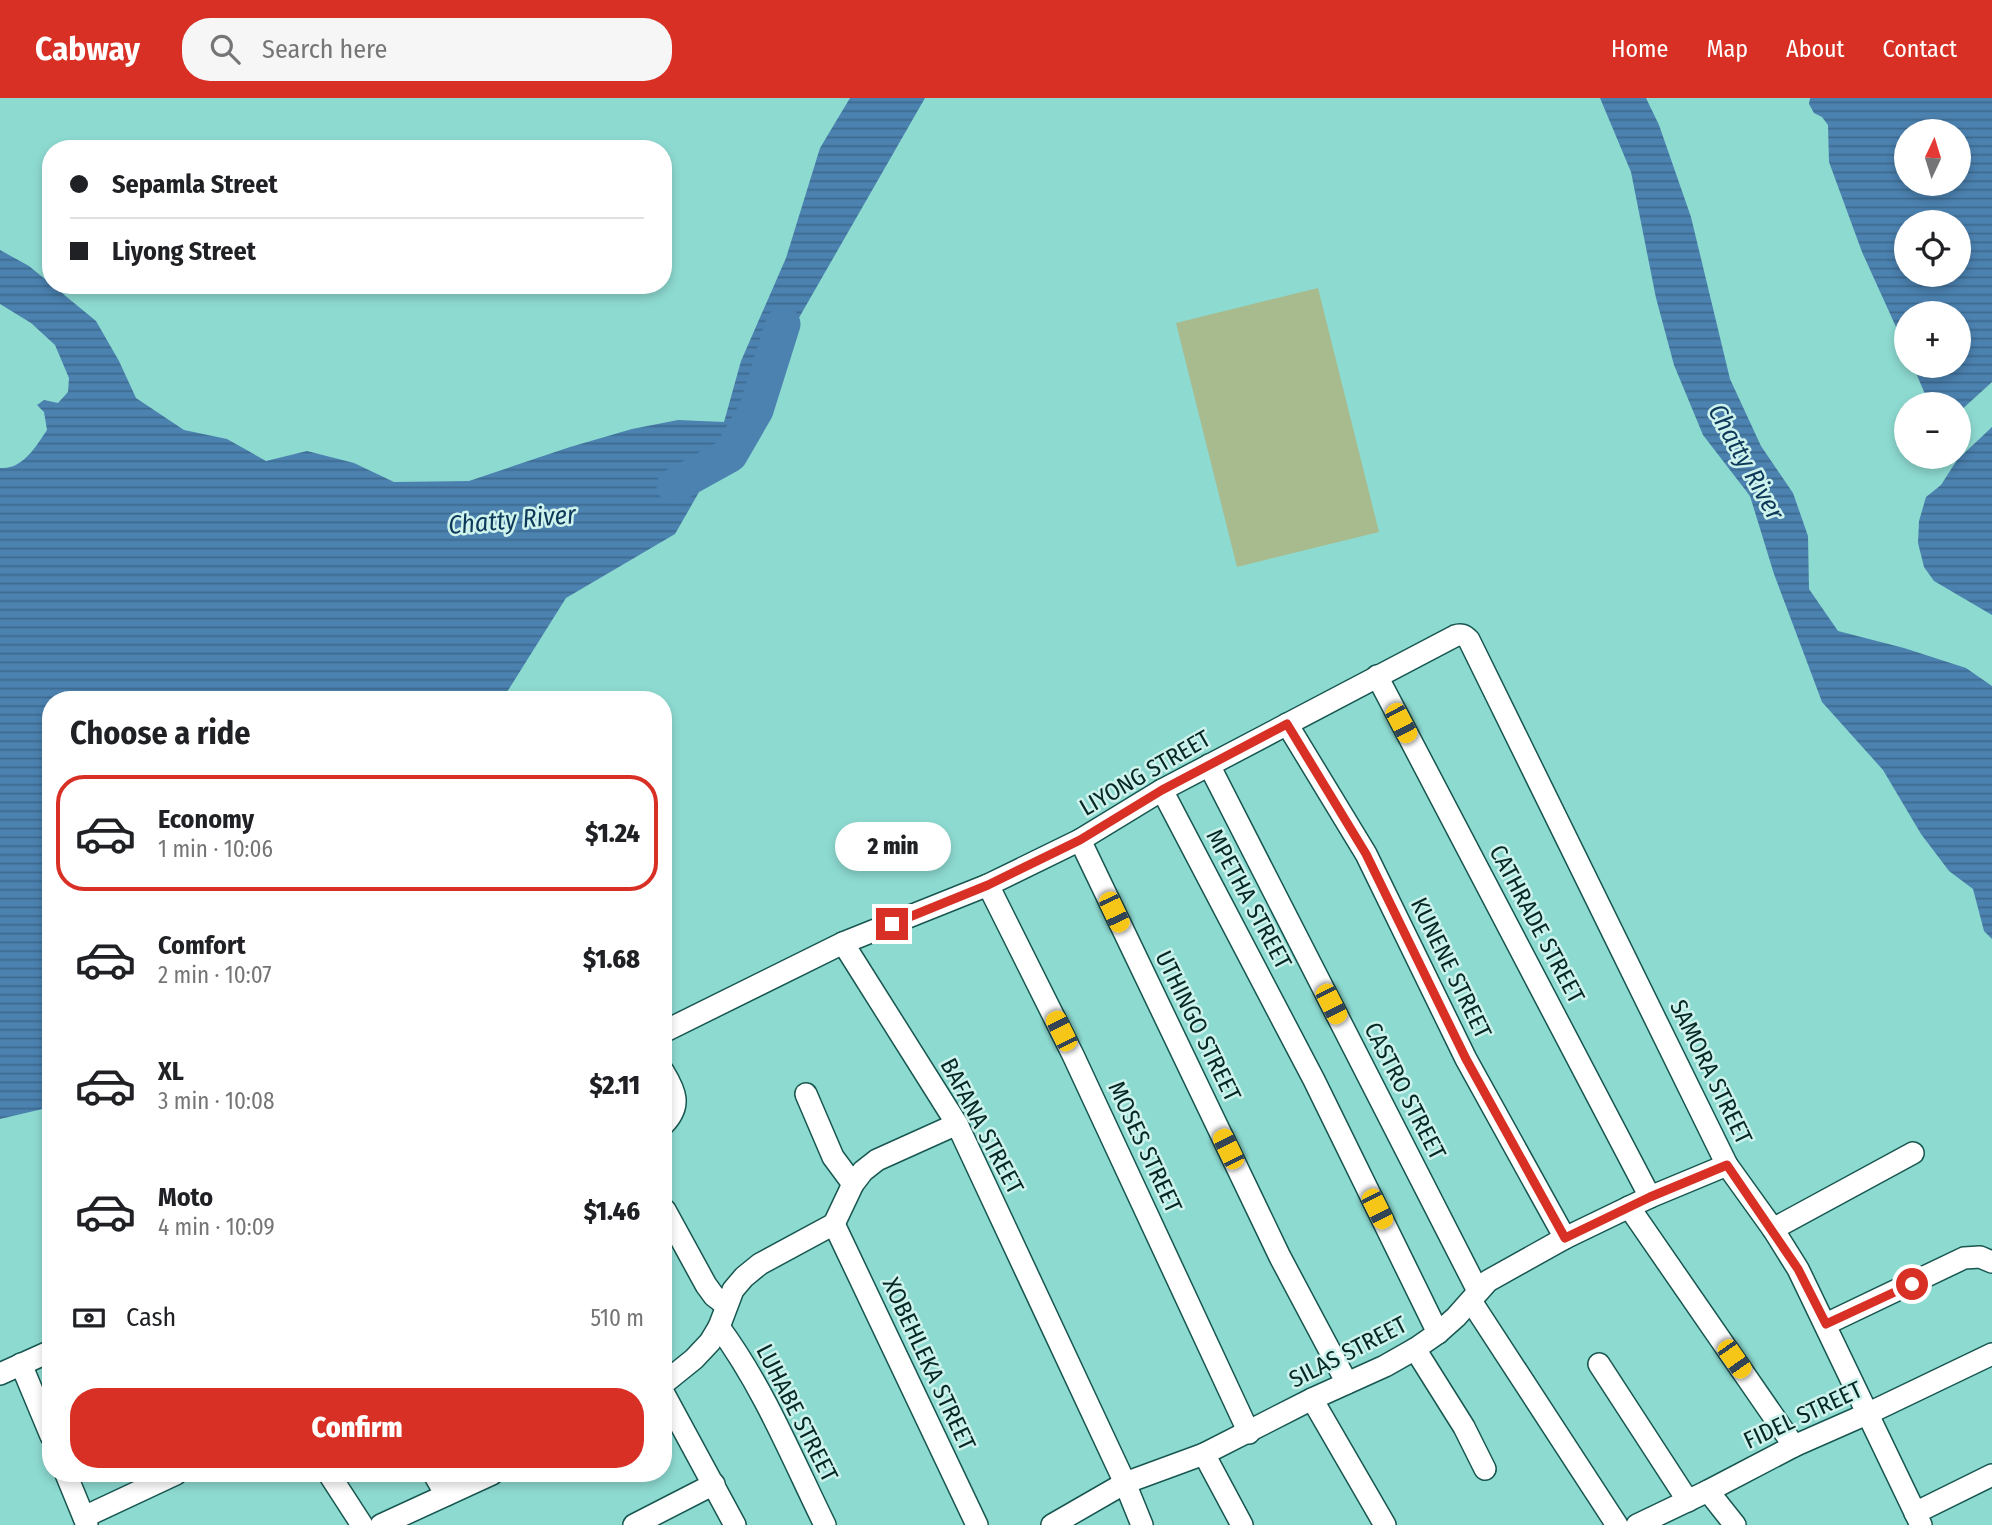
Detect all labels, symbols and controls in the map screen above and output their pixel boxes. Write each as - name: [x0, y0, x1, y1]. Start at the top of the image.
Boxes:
- search box: [182, 18, 672, 81]
- text: Cabway: [35, 29, 140, 69]
- icon: search: [206, 30, 244, 68]
- text: Search here: [262, 34, 387, 65]
- text: Home: [1611, 35, 1668, 63]
- text: Map: [1706, 35, 1748, 63]
- text: About: [1786, 35, 1844, 63]
- text: Contact: [1882, 35, 1957, 63]
- north arrow: [1894, 119, 1970, 196]
- map controls: [1894, 119, 1971, 469]
- text: Sepamla Street: [112, 169, 278, 200]
- button: locate: [1894, 210, 1971, 287]
- text: Liyong Street: [112, 236, 256, 267]
- button: +: [1894, 301, 1971, 378]
- button: −: [1894, 392, 1971, 469]
- water label: Chatty River: [1701, 399, 1791, 526]
- water label: Chatty River: [447, 499, 578, 541]
- car: [1382, 700, 1421, 746]
- text: Choose a ride: [70, 714, 251, 752]
- street label: LIYONG STREET: [1075, 724, 1215, 822]
- icon: car: [74, 802, 137, 865]
- text: Economy: [158, 804, 254, 835]
- text: $1.24: [585, 818, 640, 849]
- callout: 2 min: [834, 822, 950, 872]
- street label: MPETHA STREET: [1200, 824, 1298, 974]
- text: 2 min: [868, 832, 918, 860]
- text: 1 min · 10:06: [158, 835, 273, 863]
- street label: CATHRADE STREET: [1484, 840, 1590, 1008]
- car: [1096, 889, 1133, 935]
- street label: KUNENE STREET: [1405, 893, 1497, 1043]
- route end: [876, 908, 908, 940]
- icon: car: [74, 928, 137, 991]
- text: Comfort: [158, 930, 246, 961]
- text: $1.68: [583, 944, 640, 975]
- street label: UTHINGO STREET: [1149, 946, 1247, 1106]
- text: 2 min · 10:07: [158, 961, 272, 989]
- car: [1313, 981, 1350, 1027]
- street label: SAMORA STREET: [1664, 995, 1758, 1149]
- car: [1043, 1008, 1080, 1054]
- street label: CASTRO STREET: [1358, 1018, 1452, 1164]
- street label: BAFANA STREET: [935, 1053, 1029, 1199]
- icon: car: [74, 1054, 137, 1117]
- text: XL: [158, 1056, 184, 1087]
- text: $2.11: [590, 1070, 640, 1101]
- street label: MOSES STREET: [1102, 1077, 1188, 1217]
- text: 3 min · 10:08: [158, 1087, 274, 1115]
- car: [1210, 1126, 1247, 1172]
- icon: car: [74, 1180, 137, 1243]
- text: Moto: [158, 1182, 213, 1213]
- car: [1359, 1186, 1396, 1232]
- text: $1.46: [584, 1196, 640, 1227]
- text: 4 min · 10:09: [158, 1213, 275, 1241]
- route start: [1896, 1268, 1928, 1300]
- street label: XOBEHLEKA STREET: [877, 1273, 981, 1455]
- icon: cash: [70, 1299, 108, 1337]
- text: Cash: [126, 1302, 176, 1333]
- text: 510 m: [591, 1304, 644, 1332]
- street label: SILAS STREET: [1285, 1310, 1411, 1394]
- car: [1714, 1336, 1755, 1382]
- street label: LUHABE STREET: [750, 1340, 844, 1486]
- street label: FIDEL STREET: [1739, 1375, 1867, 1455]
- button: Confirm: [70, 1388, 644, 1468]

